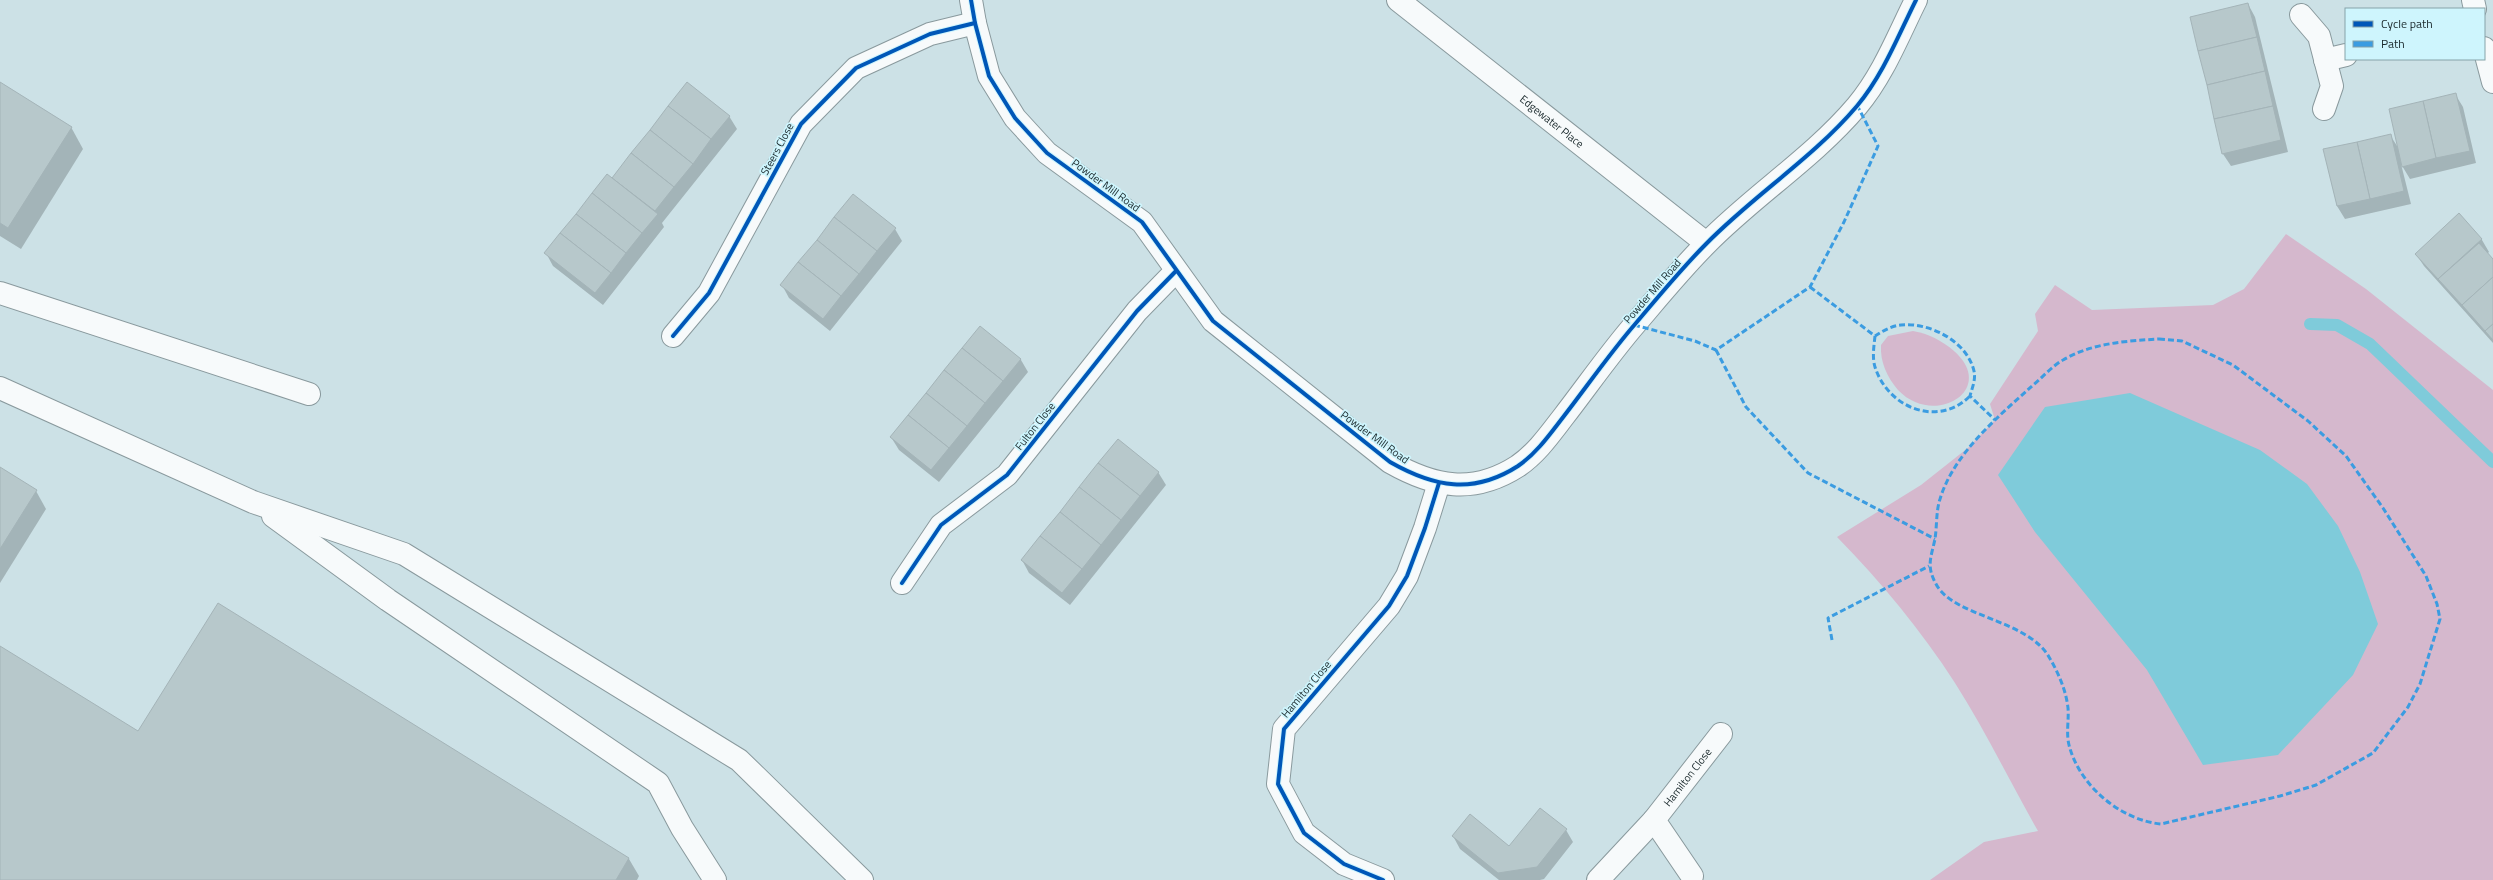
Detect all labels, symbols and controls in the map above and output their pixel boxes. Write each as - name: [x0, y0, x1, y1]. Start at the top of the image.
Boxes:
- legend: [2345, 8, 2485, 60]
- text: Cycle path: [2381, 14, 2433, 33]
- text: Path: [2381, 34, 2405, 53]
- street label: Edgewater Place: [1517, 91, 1588, 152]
- street label: Steers Close: [757, 120, 798, 178]
- street label: Powder Mill Road: [1068, 155, 1144, 215]
- street label: Powder Mill Road: [1619, 255, 1685, 327]
- street label: Fulton Close: [1011, 398, 1059, 453]
- street label: Powder Mill Road: [1337, 407, 1413, 467]
- street label: Hamilton Close: [1277, 657, 1335, 721]
- street label: Hamilton Close: [1660, 744, 1716, 810]

